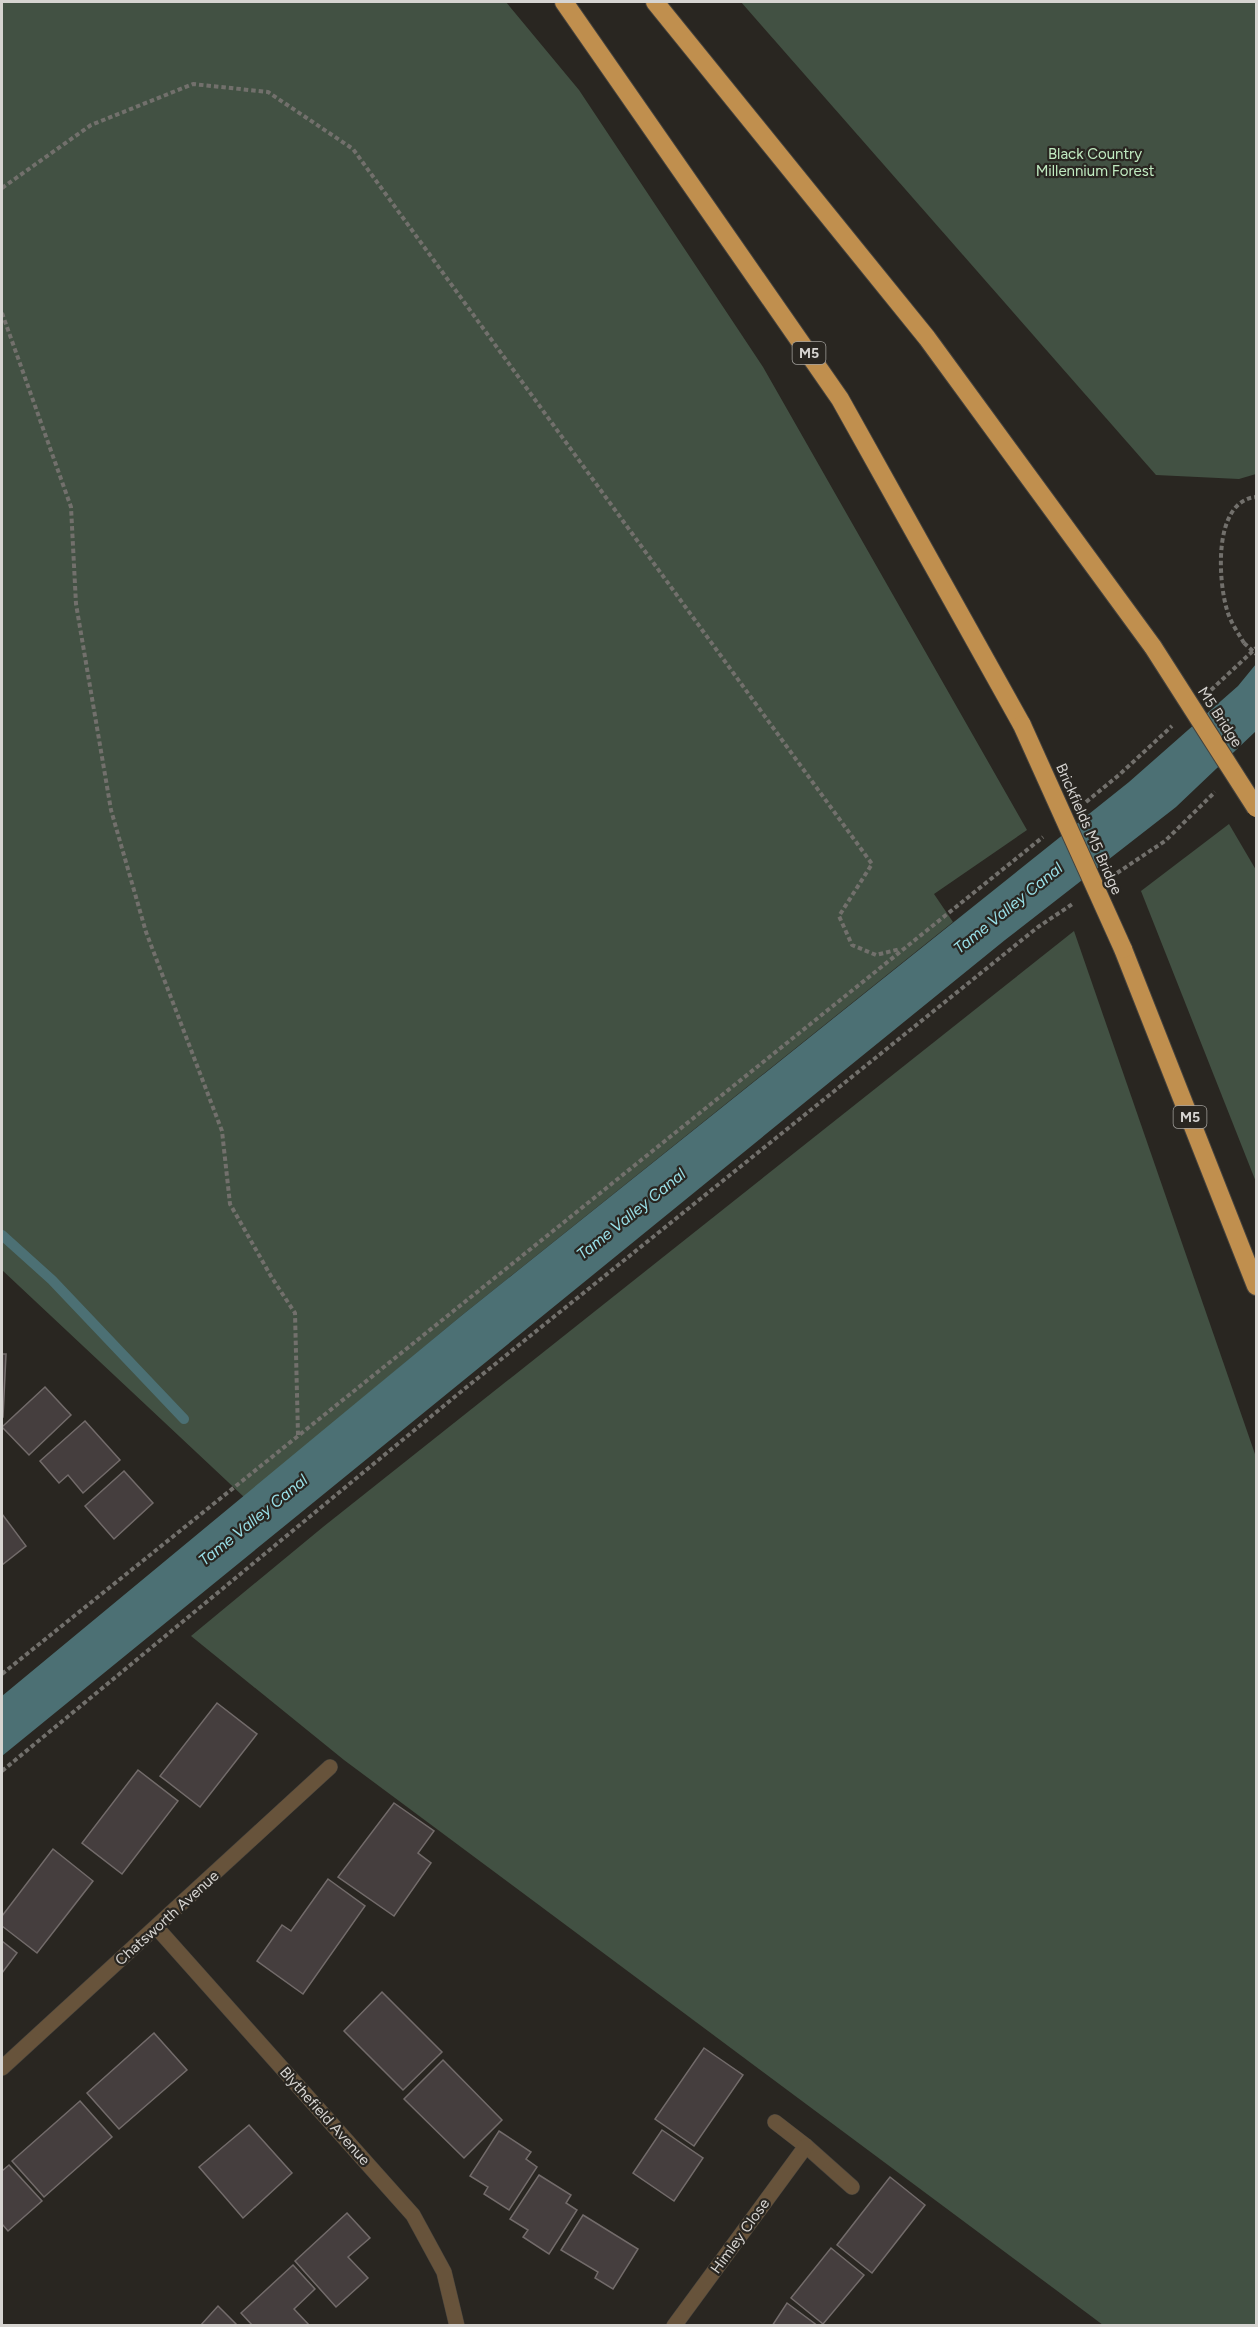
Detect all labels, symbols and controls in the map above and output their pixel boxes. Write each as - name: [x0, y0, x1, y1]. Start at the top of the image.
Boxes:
- park label: Black Country Millennium Forest: [1036, 145, 1155, 180]
- road number: M5: [792, 342, 826, 364]
- street label: M5 Bridge: [1194, 683, 1246, 751]
- street label: Brickfields M5 Bridge: [1052, 761, 1126, 897]
- water label: Tame Valley Canal: [950, 858, 1067, 958]
- road number: M5: [1174, 1106, 1206, 1128]
- water label: Tame Valley Canal: [573, 1164, 690, 1264]
- water label: Tame Valley Canal: [195, 1470, 312, 1570]
- street label: Chatsworth Avenue: [111, 1867, 223, 1969]
- street label: Blythefield Avenue: [276, 2063, 374, 2169]
- street label: Himley Close: [707, 2195, 773, 2277]

